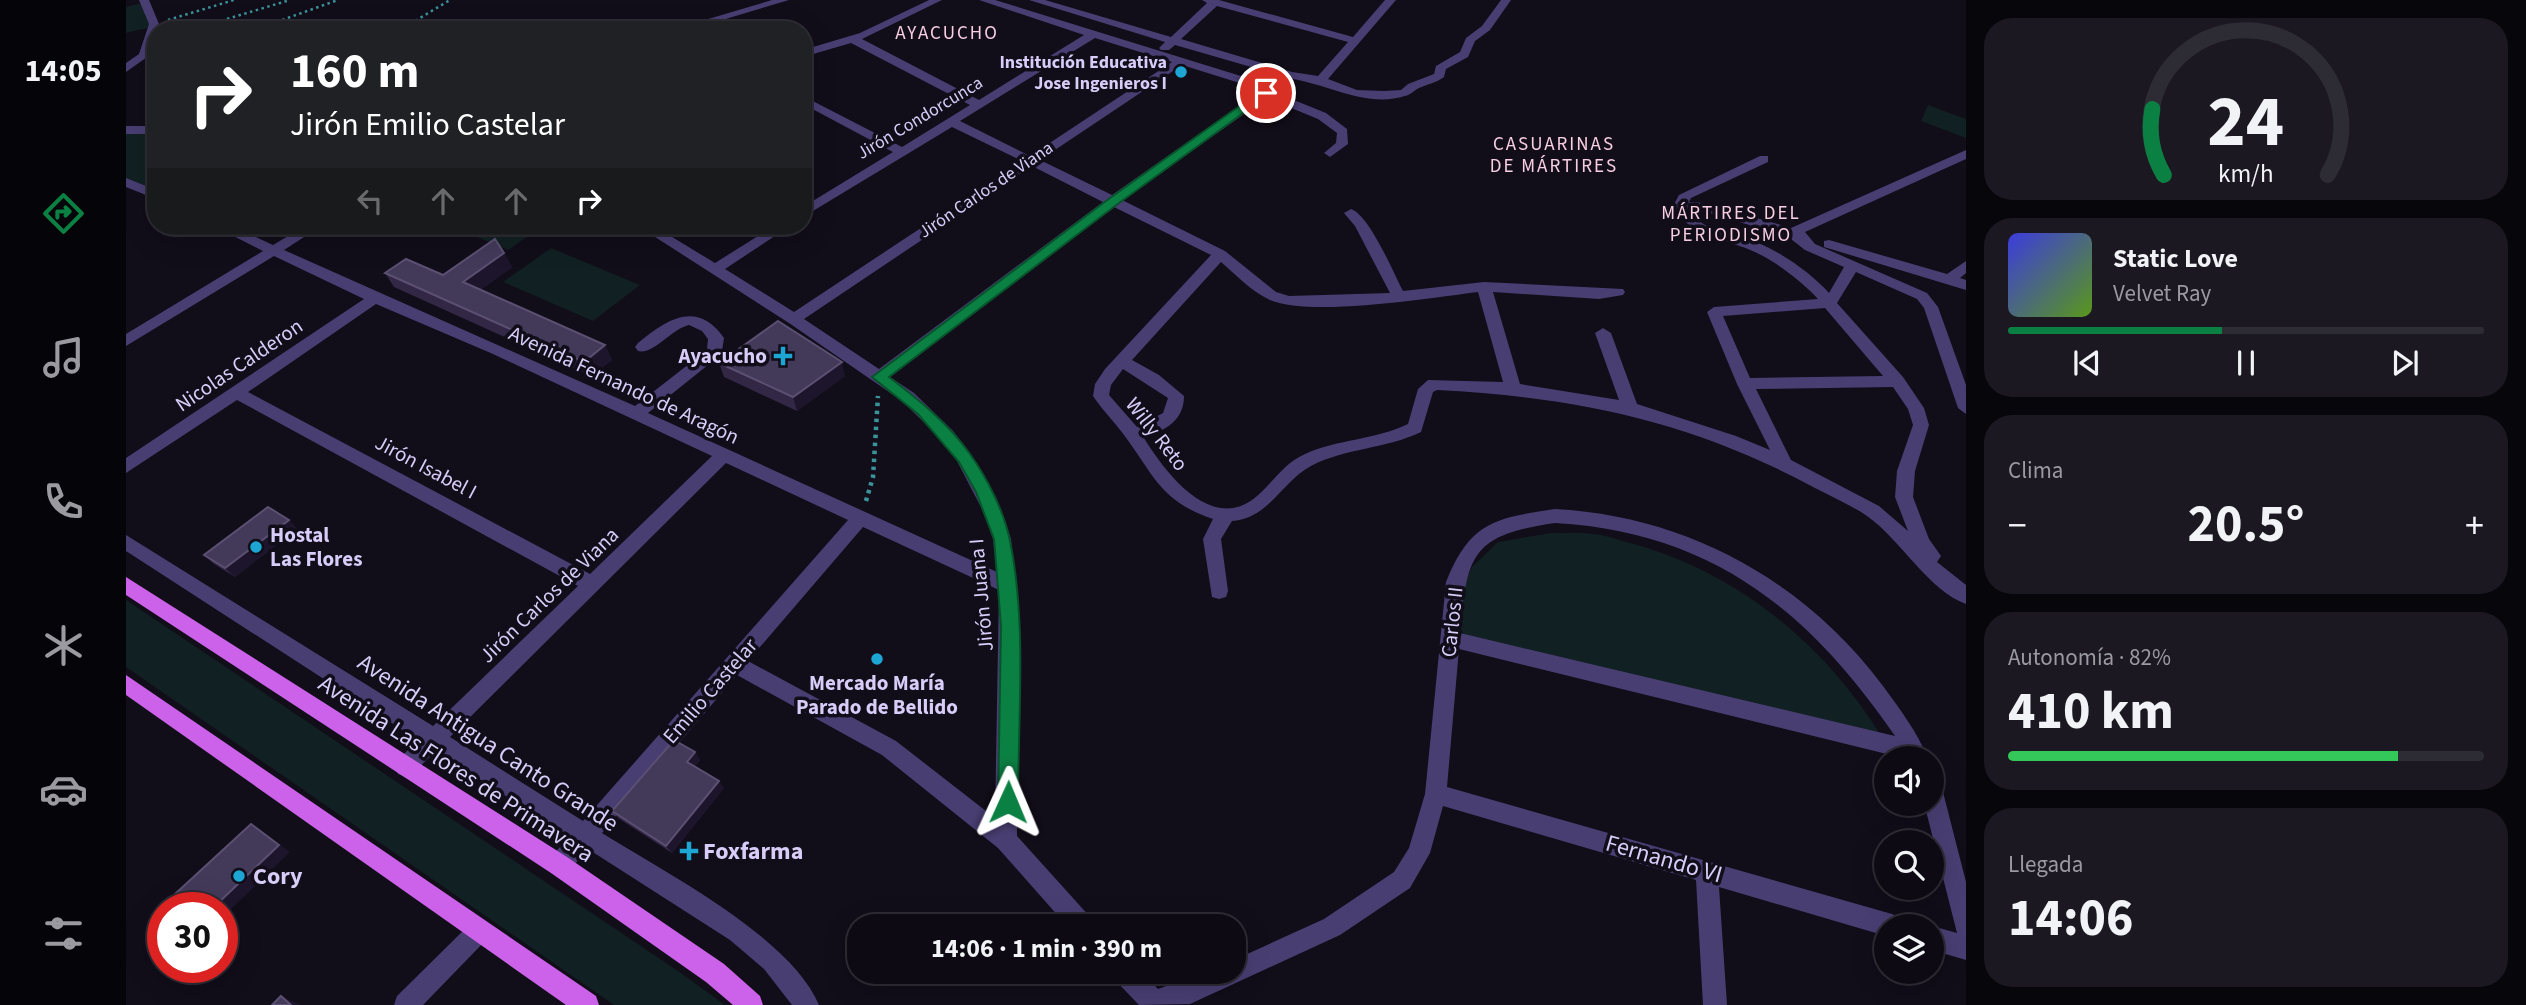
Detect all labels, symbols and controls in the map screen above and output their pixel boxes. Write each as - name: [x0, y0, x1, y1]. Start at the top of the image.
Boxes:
- district label: AYACUCHO: [895, 20, 999, 47]
- text: 160 m: [290, 37, 419, 107]
- text: 14:05: [24, 48, 102, 94]
- icon: right: [175, 49, 266, 140]
- place label: Institución Educativa Jose Ingenieros I: [999, 50, 1167, 96]
- pin: [1236, 63, 1296, 123]
- marker: Institución Educativa Jose Ingenieros I: [1173, 64, 1189, 80]
- street label: Jirón Condorcunca: [852, 70, 988, 166]
- text: 24: [2208, 70, 2284, 174]
- icon: arrive: [1247, 74, 1285, 112]
- text: Jirón Emilio Castelar: [290, 102, 565, 148]
- district label: CASUARINAS DE MÁRTIRES: [1490, 131, 1618, 180]
- street label: Jirón Carlos de Viana: [914, 136, 1058, 244]
- text: km/h: [2218, 156, 2274, 192]
- icon: left: [351, 182, 389, 220]
- icon: ahead: [424, 182, 462, 220]
- icon: ahead: [497, 182, 535, 220]
- icon: right: [570, 182, 608, 220]
- icon: directions: [39, 189, 88, 238]
- district label: MÁRTIRES DEL PERIODISMO: [1661, 200, 1801, 249]
- text: Static Love: [2113, 240, 2238, 277]
- text: Velvet Ray: [2113, 277, 2211, 310]
- street label: Nicolas Calderon: [169, 311, 309, 419]
- street label: Avenida Fernando de Aragón: [504, 318, 744, 452]
- icon: music: [39, 333, 88, 382]
- place label: Ayacucho: [677, 341, 767, 371]
- icon: previous: [2068, 344, 2106, 382]
- icon: pause: [2227, 344, 2265, 382]
- icon: next: [2386, 344, 2424, 382]
- marker: Ayacucho: [773, 346, 793, 366]
- street label: Willy Reto: [1119, 391, 1195, 477]
- street label: Jirón Isabel I: [370, 428, 482, 506]
- text: Clima: [2008, 454, 2063, 487]
- icon: phone: [39, 477, 88, 526]
- text: 20.5°: [2188, 488, 2304, 562]
- text: −: [2008, 499, 2027, 553]
- text: +: [2465, 499, 2484, 553]
- place label: Hostal Las Flores: [270, 520, 362, 574]
- street label: Jirón Carlos de Viana: [472, 520, 626, 670]
- street label: Jirón Juana I: [961, 537, 1001, 653]
- marker: Hostal Las Flores: [248, 539, 264, 555]
- street label: Carlos II: [1433, 585, 1471, 659]
- icon: climate: [39, 621, 88, 670]
- street label: Emilio Castelar: [656, 631, 765, 750]
- text: Autonomía · 82%: [2008, 641, 2171, 674]
- street label: Avenida Antigua Canto Grande: [351, 645, 625, 841]
- marker: Mercado María Parado de Bellido: [869, 651, 885, 667]
- street label: Avenida Las Flores de Primavera: [311, 667, 601, 871]
- place label: Mercado María Parado de Bellido: [796, 668, 958, 722]
- text: 410 km: [2008, 675, 2174, 749]
- map controls: [1874, 746, 1944, 984]
- button: sound: [1874, 746, 1944, 816]
- icon: car: [39, 765, 88, 814]
- position arrow: [971, 765, 1045, 839]
- street label: Fernando VI: [1602, 826, 1726, 892]
- button: search: [1874, 830, 1944, 900]
- place label: Foxfarma: [703, 834, 803, 869]
- marker: Foxfarma: [681, 843, 697, 859]
- text: Llegada: [2008, 848, 2083, 881]
- place label: Cory: [253, 859, 303, 894]
- marker: Cory: [231, 868, 247, 884]
- text: 14:06: [2008, 882, 2133, 956]
- speed limit sign: 30: [147, 892, 238, 983]
- icon: filters: [39, 909, 88, 958]
- button: layers: [1874, 914, 1944, 984]
- text: 14:06 · 1 min · 390 m: [931, 930, 1162, 967]

